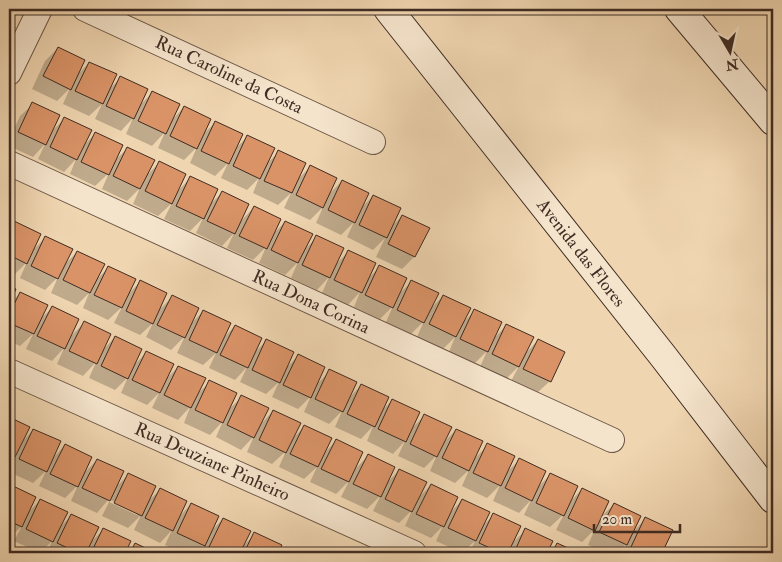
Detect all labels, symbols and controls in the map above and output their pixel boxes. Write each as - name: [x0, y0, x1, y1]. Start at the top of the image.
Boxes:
- north arrow: [704, 28, 754, 78]
- street label: Rua Caroline da Costa: [152, 31, 307, 120]
- text: N: [724, 55, 740, 74]
- street label: Avenida das Flores: [531, 193, 630, 312]
- street label: Rua Dona Corina: [249, 265, 374, 340]
- street label: Rua Deuziane Pinheiro: [131, 417, 294, 507]
- scale bar: [594, 502, 681, 534]
- text: 20 m: [602, 510, 632, 529]

